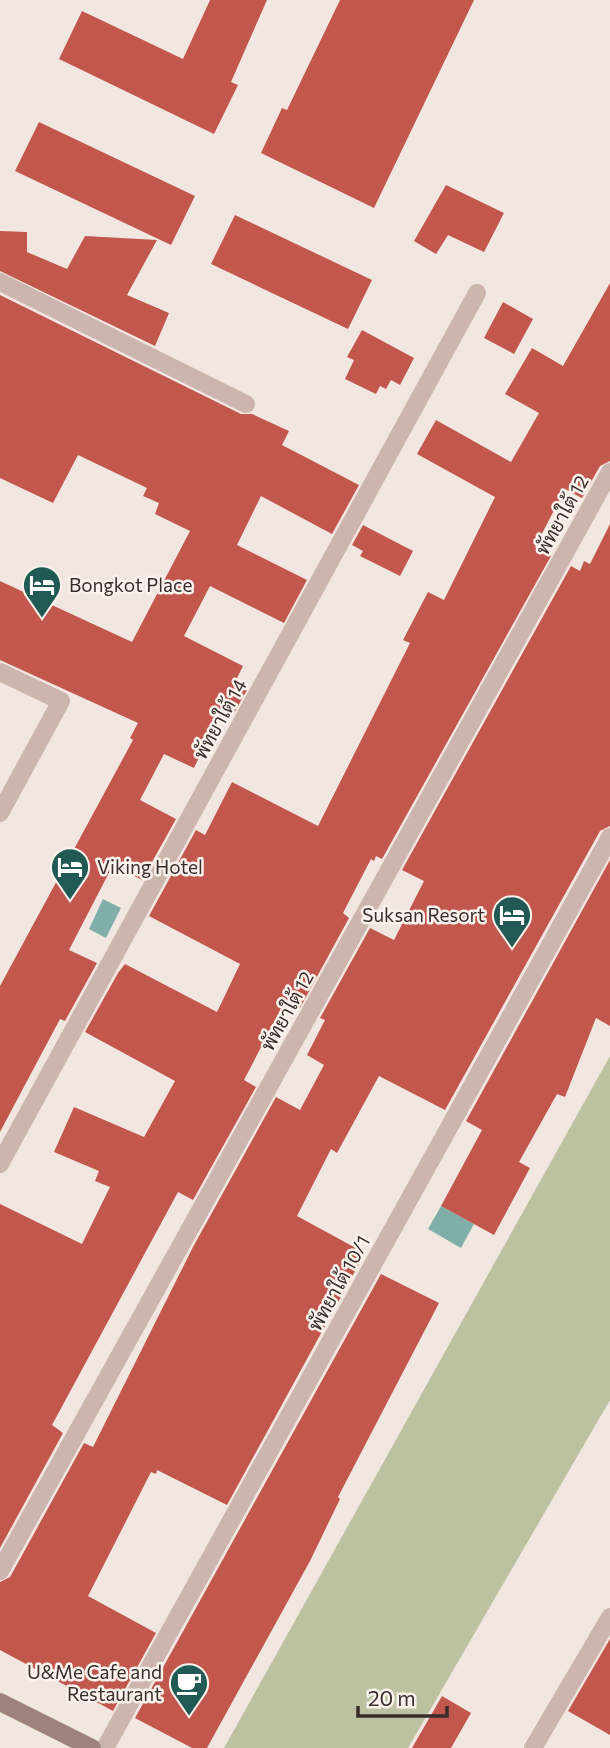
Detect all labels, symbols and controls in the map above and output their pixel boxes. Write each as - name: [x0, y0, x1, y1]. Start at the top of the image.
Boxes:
- street label: พัทยาใต้ 12: [530, 471, 593, 558]
- hotel icon: Bongkot Place: [21, 564, 63, 619]
- place label: Bongkot Place: [69, 573, 192, 596]
- street label: พัทยาใต้ 14: [188, 675, 251, 763]
- hotel icon: Viking Hotel: [49, 846, 91, 901]
- place label: Viking Hotel: [97, 855, 203, 878]
- hotel icon: Suksan Resort: [491, 894, 533, 949]
- place label: Suksan Resort: [362, 903, 485, 926]
- street label: พัทยาใต้ 12: [255, 967, 318, 1054]
- street label: พัทยาใต้ 10/1: [303, 1231, 374, 1334]
- place label: U&Me Cafe and Restaurant: [27, 1660, 162, 1705]
- cafe icon: U&Me Cafe and Restaurant: [168, 1662, 210, 1717]
- scale bar: [358, 1674, 447, 1718]
- text: 20 m: [368, 1685, 416, 1710]

